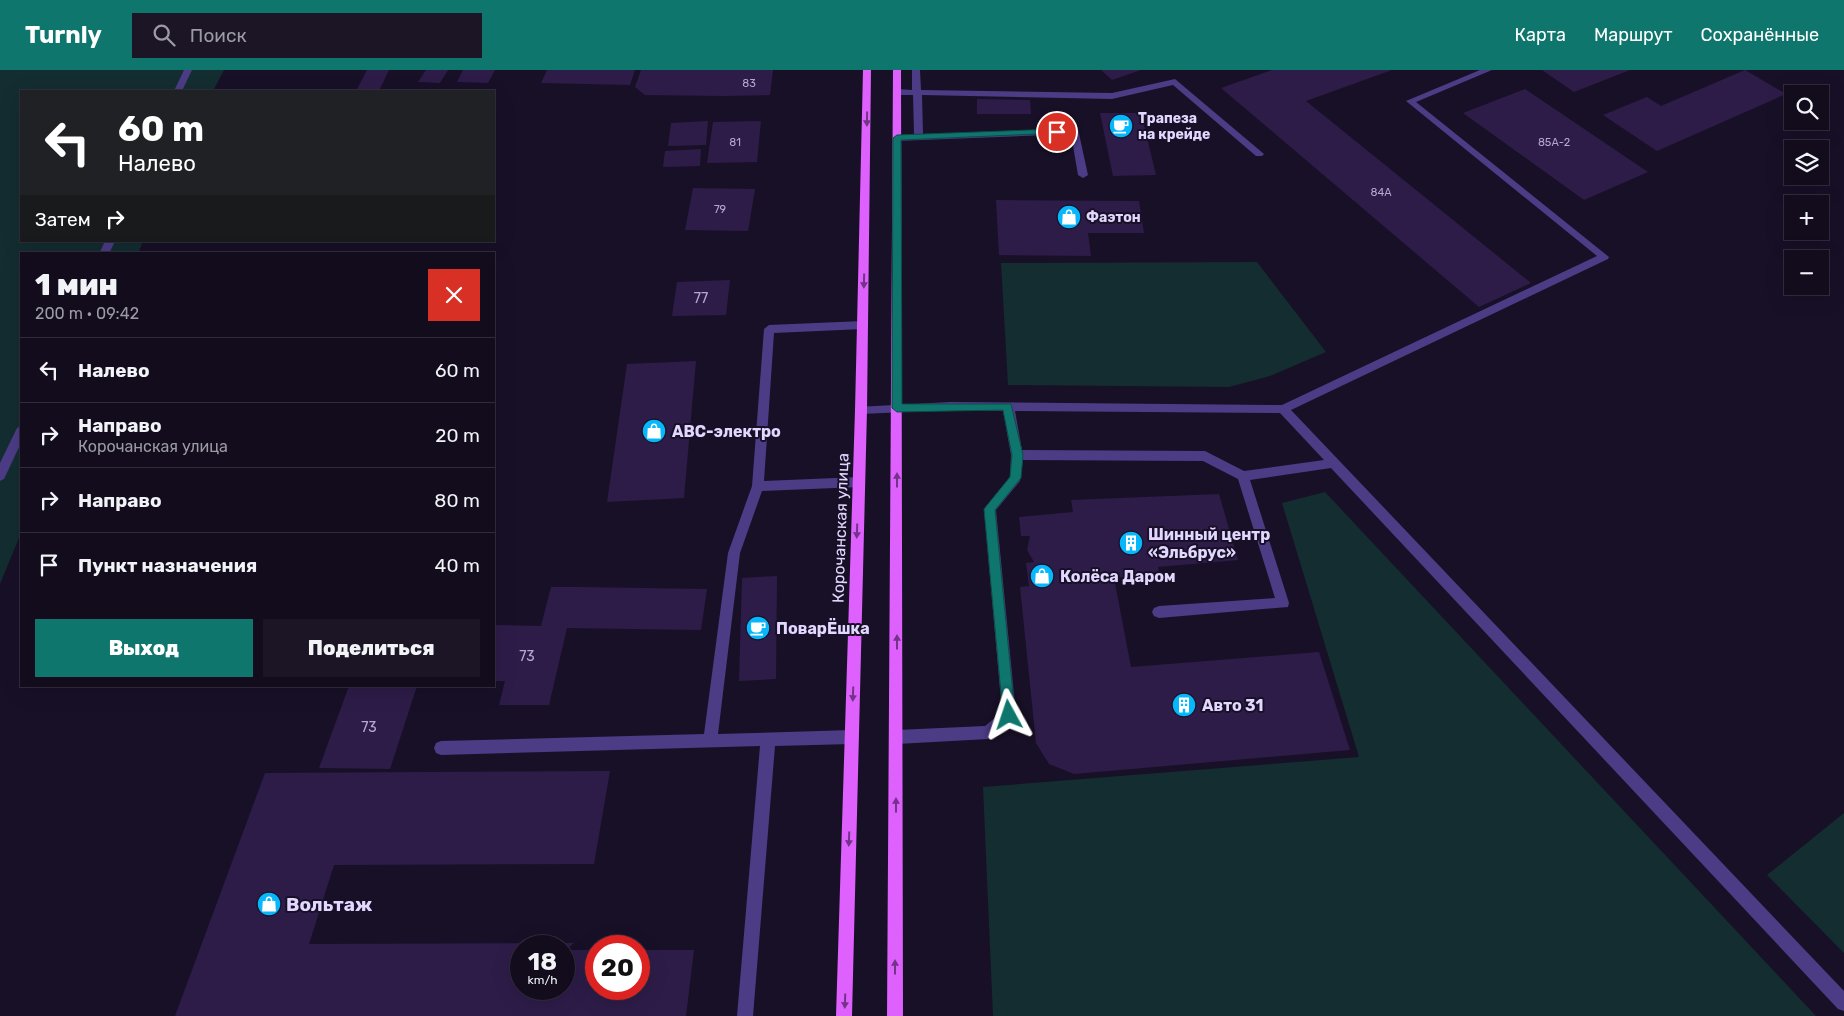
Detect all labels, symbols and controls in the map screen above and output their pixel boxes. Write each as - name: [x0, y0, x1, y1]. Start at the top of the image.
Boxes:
- search box: [132, 13, 482, 58]
- text: Turnly: [25, 21, 102, 49]
- icon: search: [150, 21, 178, 49]
- text: Поиск: [190, 24, 247, 47]
- text: Карта: [1515, 24, 1566, 46]
- text: Маршрут: [1594, 24, 1673, 46]
- text: Сохранённые: [1701, 24, 1819, 46]
- house number: 83: [742, 77, 756, 90]
- map controls: [1784, 85, 1829, 295]
- button: search: [1784, 85, 1829, 130]
- text: 60 m: [118, 108, 204, 150]
- icon: left: [35, 110, 100, 175]
- place label: Трапеза на крейде: [1138, 110, 1210, 143]
- one-way arrow: [862, 111, 870, 127]
- pin: [1036, 111, 1078, 153]
- cafe icon: Трапеза на крейде: [1108, 113, 1134, 139]
- icon: arrive: [1043, 118, 1071, 146]
- house number: 81: [729, 136, 741, 149]
- house number: 85А-2: [1538, 136, 1570, 149]
- button: layers: [1784, 140, 1829, 185]
- text: Налево: [118, 150, 196, 177]
- house number: 84А: [1370, 186, 1392, 199]
- button: +: [1784, 195, 1829, 240]
- house number: 79: [714, 203, 726, 216]
- shop icon: Фаэтон: [1056, 204, 1082, 230]
- icon: right: [101, 205, 129, 233]
- text: Затем: [35, 208, 91, 231]
- place label: Фаэтон: [1086, 209, 1141, 226]
- button: −: [1784, 250, 1829, 295]
- text: 1 мин: [35, 267, 118, 303]
- button: close: [428, 269, 480, 321]
- one-way arrow: [859, 273, 867, 289]
- house number: 77: [694, 290, 708, 307]
- text: 200 m · 09:42: [35, 304, 139, 323]
- icon: left: [35, 356, 63, 384]
- text: Налево: [78, 359, 150, 382]
- text: 60 m: [435, 359, 480, 382]
- text: Направо: [78, 414, 162, 437]
- shop icon: АВС-электро: [641, 418, 667, 444]
- icon: right: [35, 421, 63, 449]
- place label: АВС-электро: [672, 422, 781, 441]
- text: 20 m: [435, 424, 480, 447]
- text: Корочанская улица: [78, 437, 228, 456]
- street label: Корочанская улица: [828, 453, 853, 603]
- one-way arrow: [893, 472, 901, 488]
- icon: right: [35, 486, 63, 514]
- text: Направо: [78, 489, 162, 512]
- text: 80 m: [434, 489, 480, 512]
- one-way arrow: [853, 523, 861, 539]
- place label: Шинный центр «Эльбрус»: [1148, 525, 1270, 562]
- building icon: Шинный центр «Эльбрус»: [1118, 530, 1144, 556]
- icon: arrive: [35, 551, 63, 579]
- text: Пункт назначения: [78, 554, 257, 577]
- text: 40 m: [435, 554, 480, 577]
- shop icon: Колёса Даром: [1029, 563, 1055, 589]
- place label: Колёса Даром: [1060, 567, 1176, 586]
- cafe icon: ПоварЁшка: [745, 615, 771, 641]
- place label: ПоварЁшка: [776, 618, 870, 638]
- button: Выход: [35, 619, 253, 677]
- button: Поделиться: [263, 619, 480, 677]
- one-way arrow: [893, 634, 901, 650]
- house number: 73: [519, 648, 535, 665]
- one-way arrow: [849, 686, 857, 702]
- position arrow: [982, 688, 1034, 740]
- building icon: Авто 31: [1171, 692, 1197, 718]
- place label: Авто 31: [1202, 696, 1263, 715]
- house number: 73: [361, 719, 377, 736]
- one-way arrow: [892, 797, 900, 813]
- one-way arrow: [845, 831, 853, 847]
- shop icon: Вольтаж: [256, 891, 282, 917]
- place label: Вольтаж: [286, 893, 372, 916]
- speed limit sign: 20: [585, 935, 650, 1000]
- text: 18: [528, 947, 557, 976]
- one-way arrow: [891, 959, 899, 975]
- text: km/h: [528, 973, 557, 987]
- one-way arrow: [840, 993, 848, 1009]

